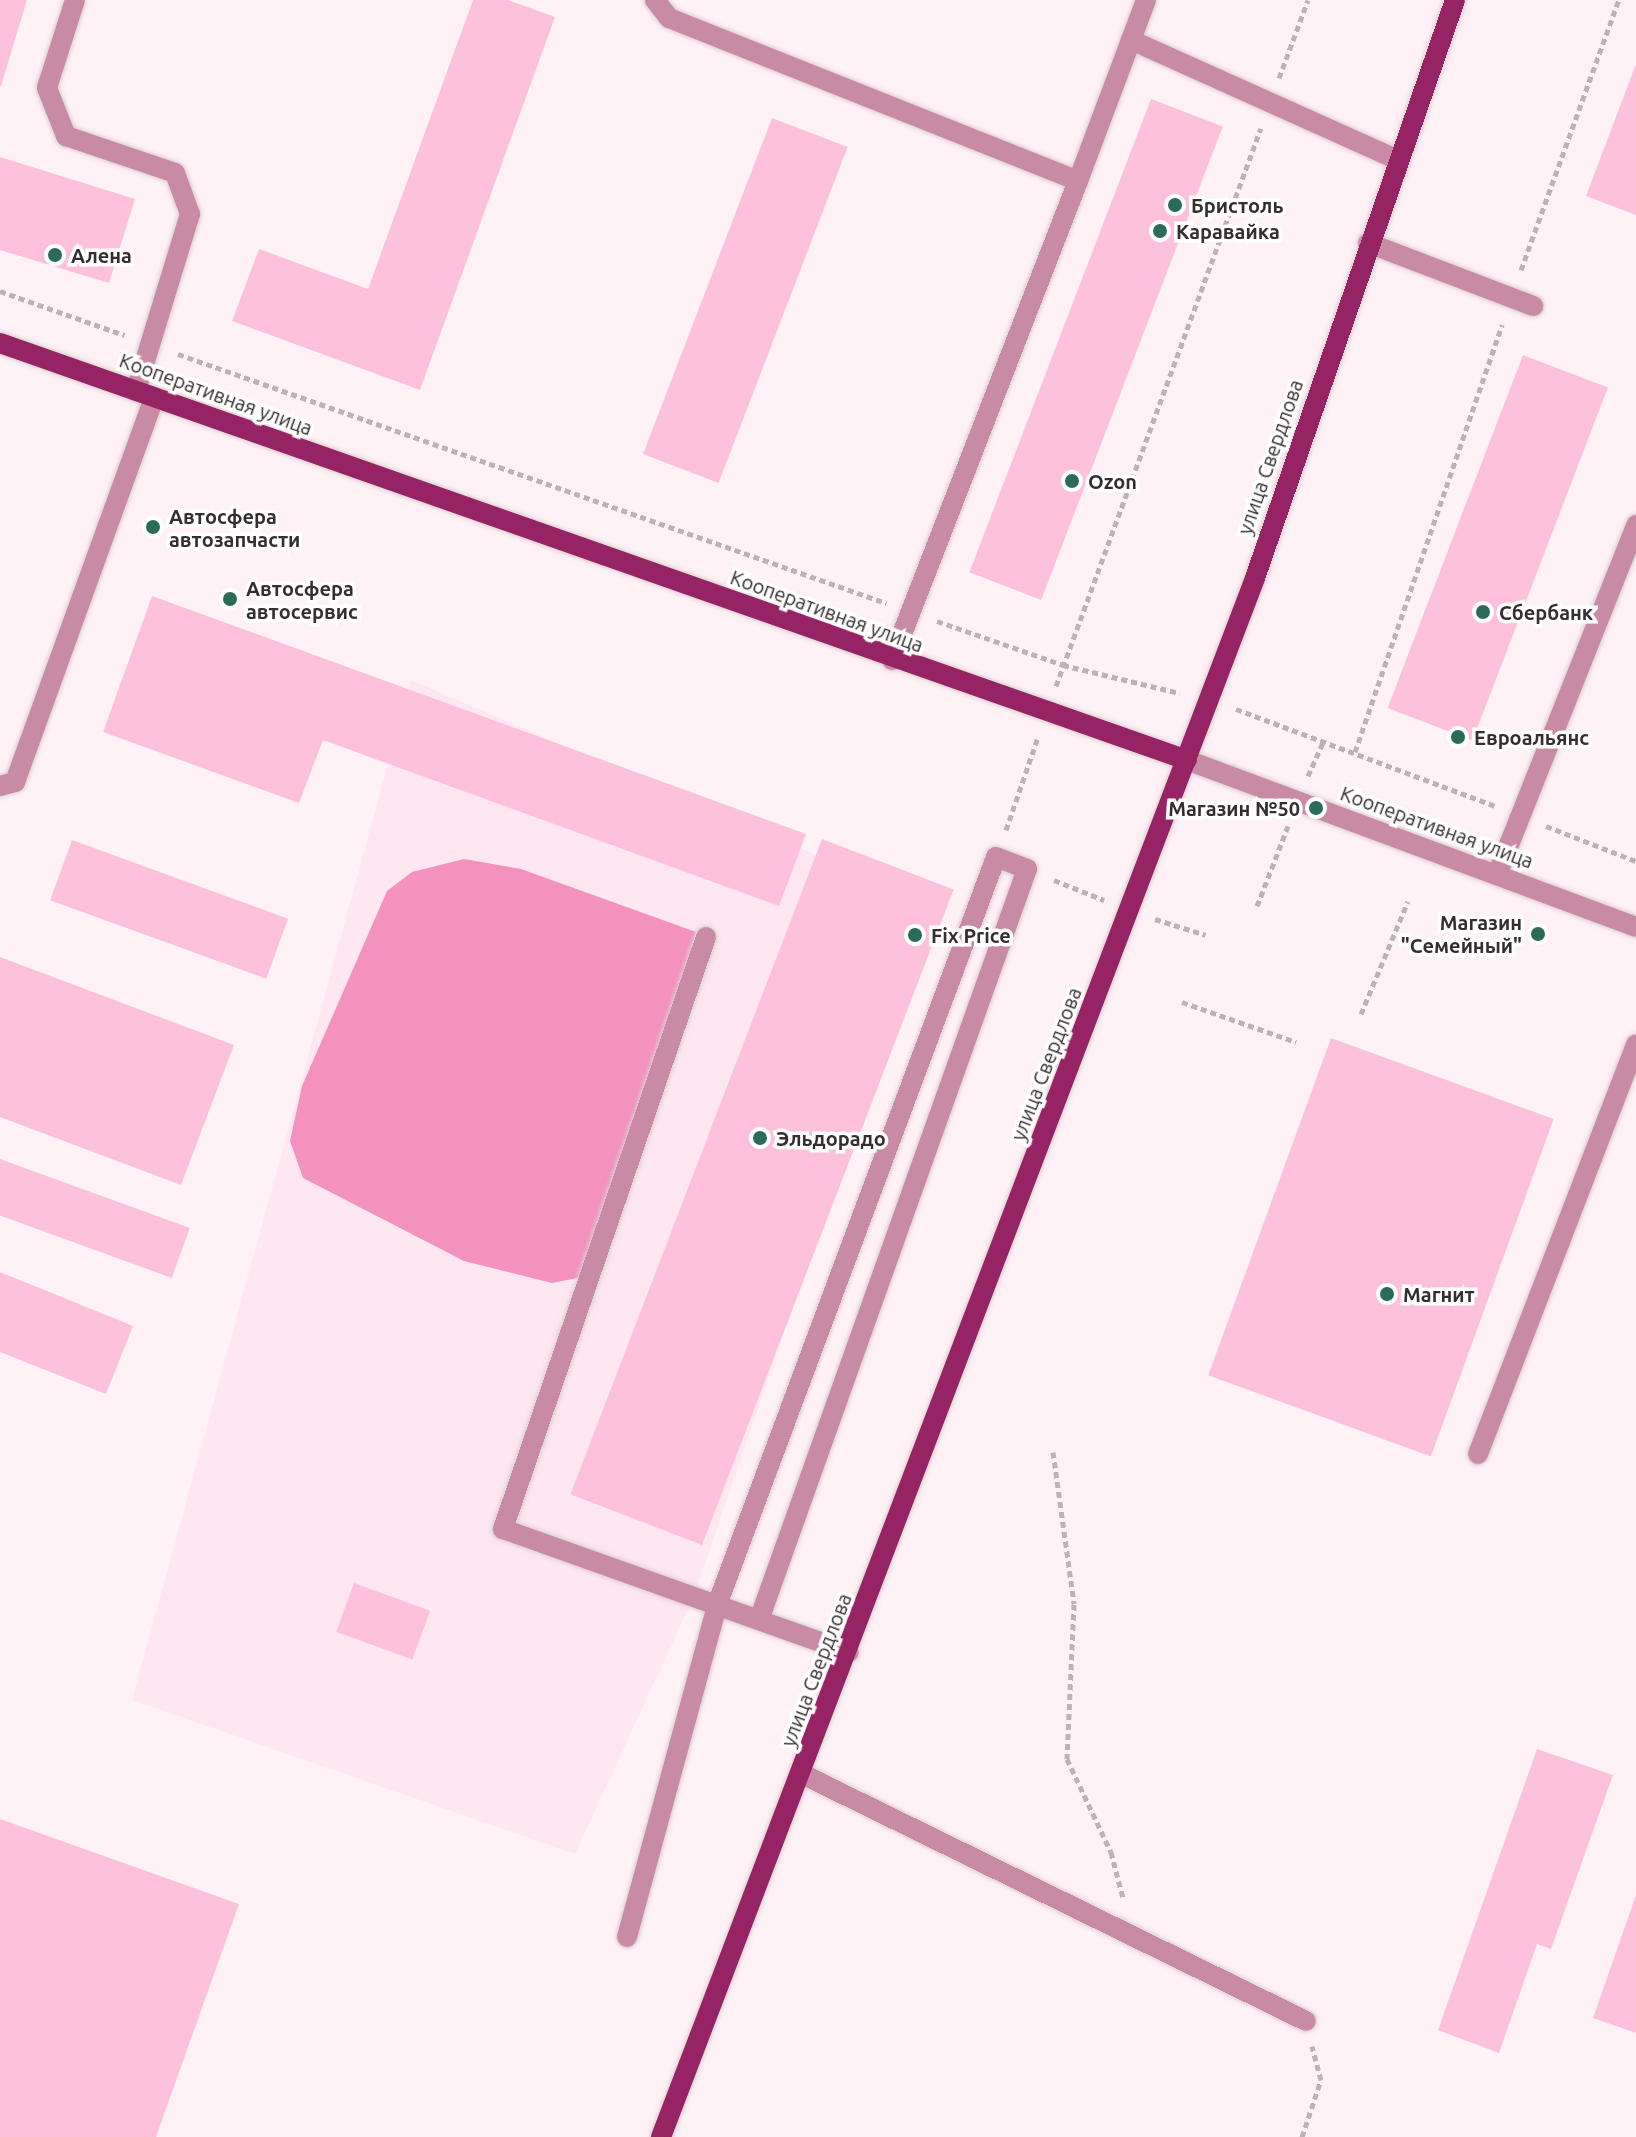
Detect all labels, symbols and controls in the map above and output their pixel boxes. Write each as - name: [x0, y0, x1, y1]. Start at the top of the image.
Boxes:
- place label: Бристоль: [1191, 193, 1283, 217]
- marker: Бристоль: [1166, 196, 1184, 214]
- place label: Каравайка: [1176, 219, 1280, 243]
- marker: Каравайка: [1151, 222, 1169, 240]
- place label: Алена: [71, 243, 132, 267]
- marker: Алена: [46, 246, 64, 264]
- street label: Кооперативная улица: [116, 348, 316, 440]
- street label: улица Свердлова: [1232, 376, 1308, 538]
- place label: Ozon: [1088, 469, 1137, 493]
- marker: Ozon: [1063, 472, 1081, 490]
- place label: Автосфера автозапчасти: [169, 504, 300, 551]
- marker: Автосфера автозапчасти: [144, 518, 162, 536]
- street label: Кооперативная улица: [727, 565, 927, 657]
- place label: Автосфера автосервис: [246, 576, 358, 623]
- marker: Автосфера автосервис: [221, 590, 239, 608]
- place label: Сбербанк: [1499, 600, 1593, 624]
- marker: Сбербанк: [1474, 603, 1492, 621]
- place label: Евроальянс: [1474, 725, 1589, 749]
- marker: Евроальянс: [1449, 728, 1467, 746]
- street label: Кооперативная улица: [1337, 781, 1537, 873]
- place label: Магазин №50: [1168, 796, 1300, 820]
- marker: Магазин №50: [1307, 799, 1325, 817]
- place label: Магазин "Семейный": [1401, 910, 1522, 957]
- place label: Fix Price: [931, 923, 1011, 947]
- marker: Магазин "Семейный": [1529, 925, 1547, 943]
- marker: Fix Price: [906, 926, 924, 944]
- street label: улица Свердлова: [1006, 984, 1086, 1144]
- place label: Эльдорадо: [776, 1126, 886, 1150]
- marker: Эльдорадо: [751, 1129, 769, 1147]
- place label: Магнит: [1403, 1282, 1475, 1306]
- marker: Магнит: [1378, 1285, 1396, 1303]
- street label: улица Свердлова: [776, 1590, 856, 1750]

